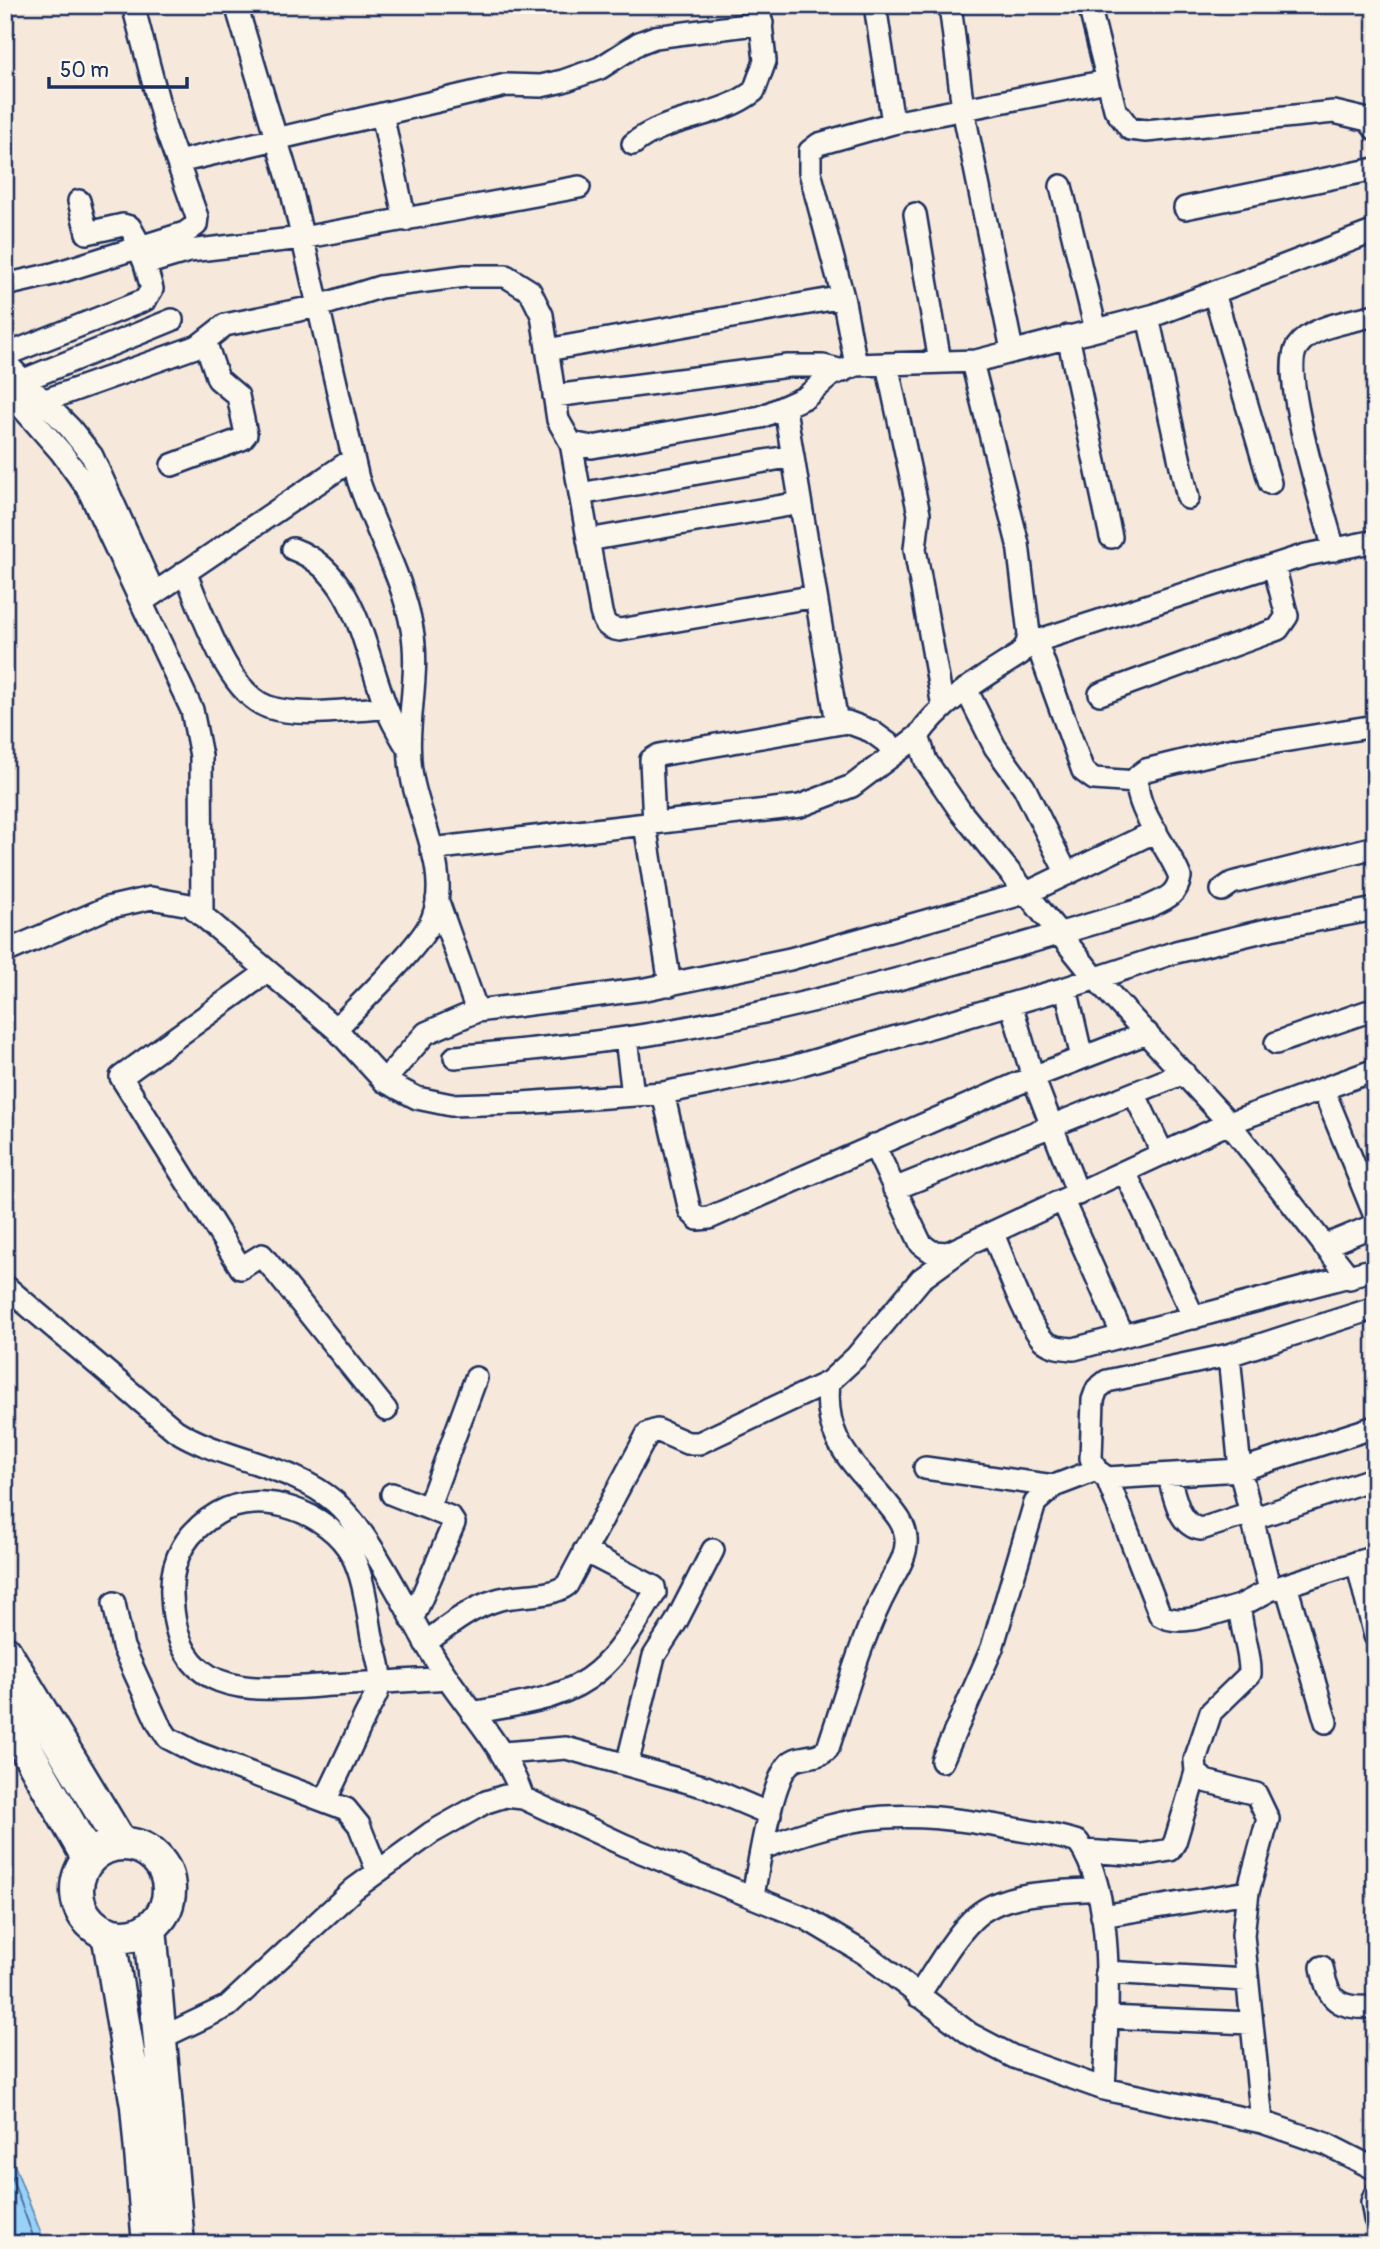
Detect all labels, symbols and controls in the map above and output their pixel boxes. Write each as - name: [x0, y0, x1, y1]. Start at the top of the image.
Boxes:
- scale bar: [49, 46, 187, 90]
- text: 50 m: [60, 57, 109, 84]

